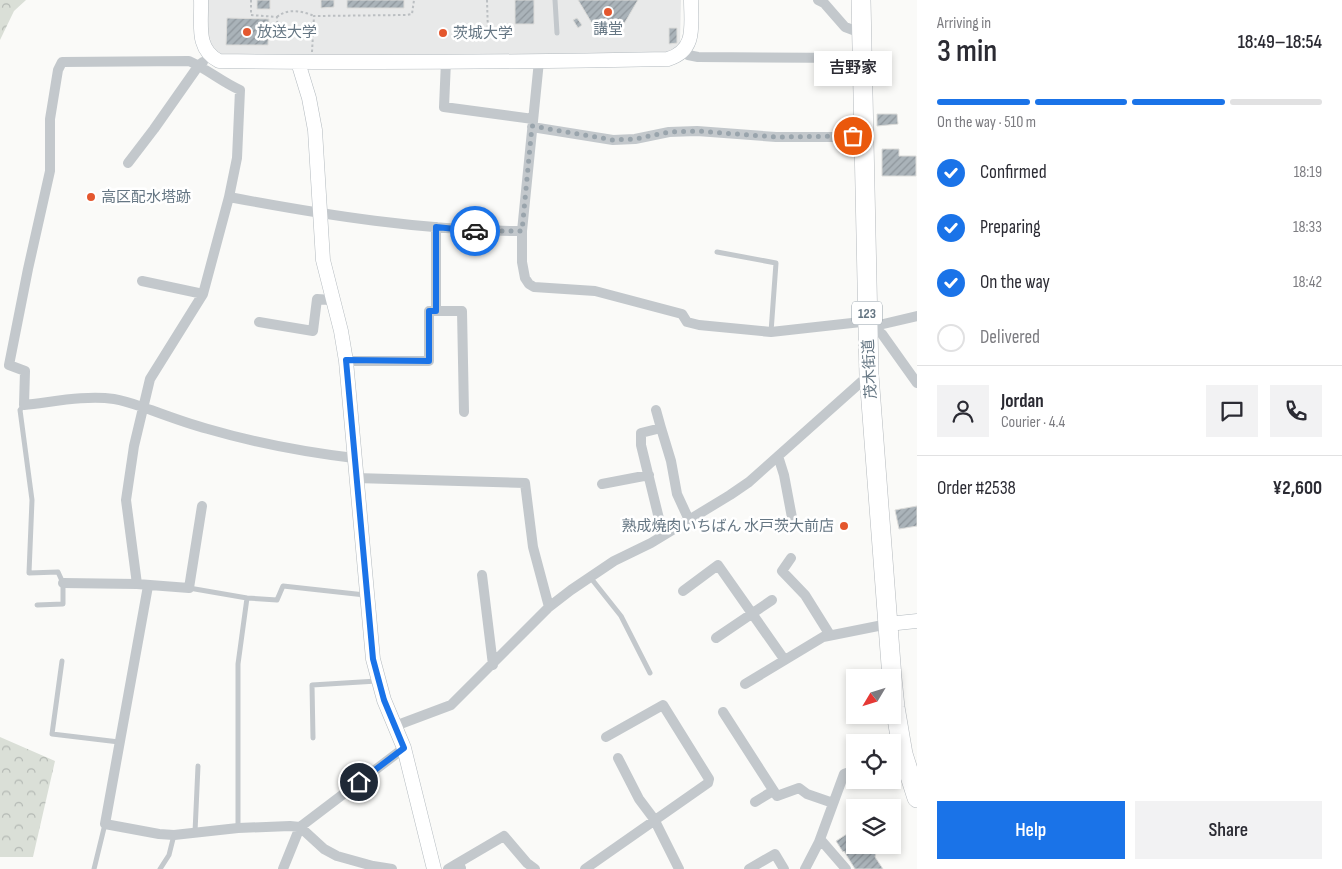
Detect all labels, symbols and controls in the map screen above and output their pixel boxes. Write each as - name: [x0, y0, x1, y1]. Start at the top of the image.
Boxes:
- marker: 講堂: [602, 6, 614, 18]
- text: Arriving in: [937, 14, 991, 33]
- place label: 講堂: [593, 20, 623, 39]
- place label: 放送大学: [257, 23, 317, 42]
- place label: 茨城大学: [453, 24, 513, 43]
- marker: 放送大学: [241, 26, 253, 38]
- marker: 茨城大学: [437, 27, 449, 39]
- text: 18:49–18:54: [1238, 31, 1322, 54]
- text: 3 min: [937, 32, 997, 71]
- callout: 吉野家: [814, 51, 892, 86]
- text: 吉野家: [829, 59, 877, 78]
- text: On the way · 510 m: [937, 113, 1036, 132]
- pin: [832, 115, 874, 157]
- icon: bag: [839, 122, 867, 150]
- icon: check: [937, 159, 965, 187]
- text: Confirmed: [980, 161, 1047, 184]
- text: 18:19: [1294, 163, 1322, 182]
- place label: 高区配水塔跡: [101, 188, 191, 207]
- marker: 高区配水塔跡: [85, 191, 97, 203]
- courier: [450, 206, 500, 256]
- icon: check: [937, 214, 965, 242]
- text: Preparing: [980, 216, 1041, 239]
- icon: car: [461, 217, 489, 245]
- text: 18:33: [1293, 218, 1322, 237]
- icon: check: [937, 269, 965, 297]
- text: On the way: [980, 271, 1050, 294]
- text: 18:42: [1293, 273, 1322, 292]
- road number: 123: [852, 302, 882, 324]
- text: Delivered: [980, 326, 1040, 349]
- street label: 茂木街道: [859, 339, 881, 399]
- button: person: [937, 385, 989, 437]
- button: chat: [1206, 385, 1258, 437]
- button: phone: [1270, 385, 1322, 437]
- text: Jordan: [1001, 390, 1044, 413]
- text: Courier · 4.4: [1001, 413, 1065, 432]
- text: Order #2538: [937, 477, 1016, 500]
- text: ¥2,600: [1273, 477, 1322, 500]
- place label: 熟成焼肉いちばん 水戸茨大前店: [622, 517, 834, 536]
- marker: 熟成焼肉いちばん 水戸茨大前店: [838, 520, 850, 532]
- north arrow: [846, 669, 901, 724]
- map controls: [846, 669, 901, 854]
- button: locate: [846, 734, 901, 789]
- pin: [338, 761, 380, 803]
- icon: home: [345, 768, 373, 796]
- button: layers: [846, 799, 901, 854]
- button: Help: [937, 801, 1125, 859]
- button: Share: [1135, 801, 1322, 859]

